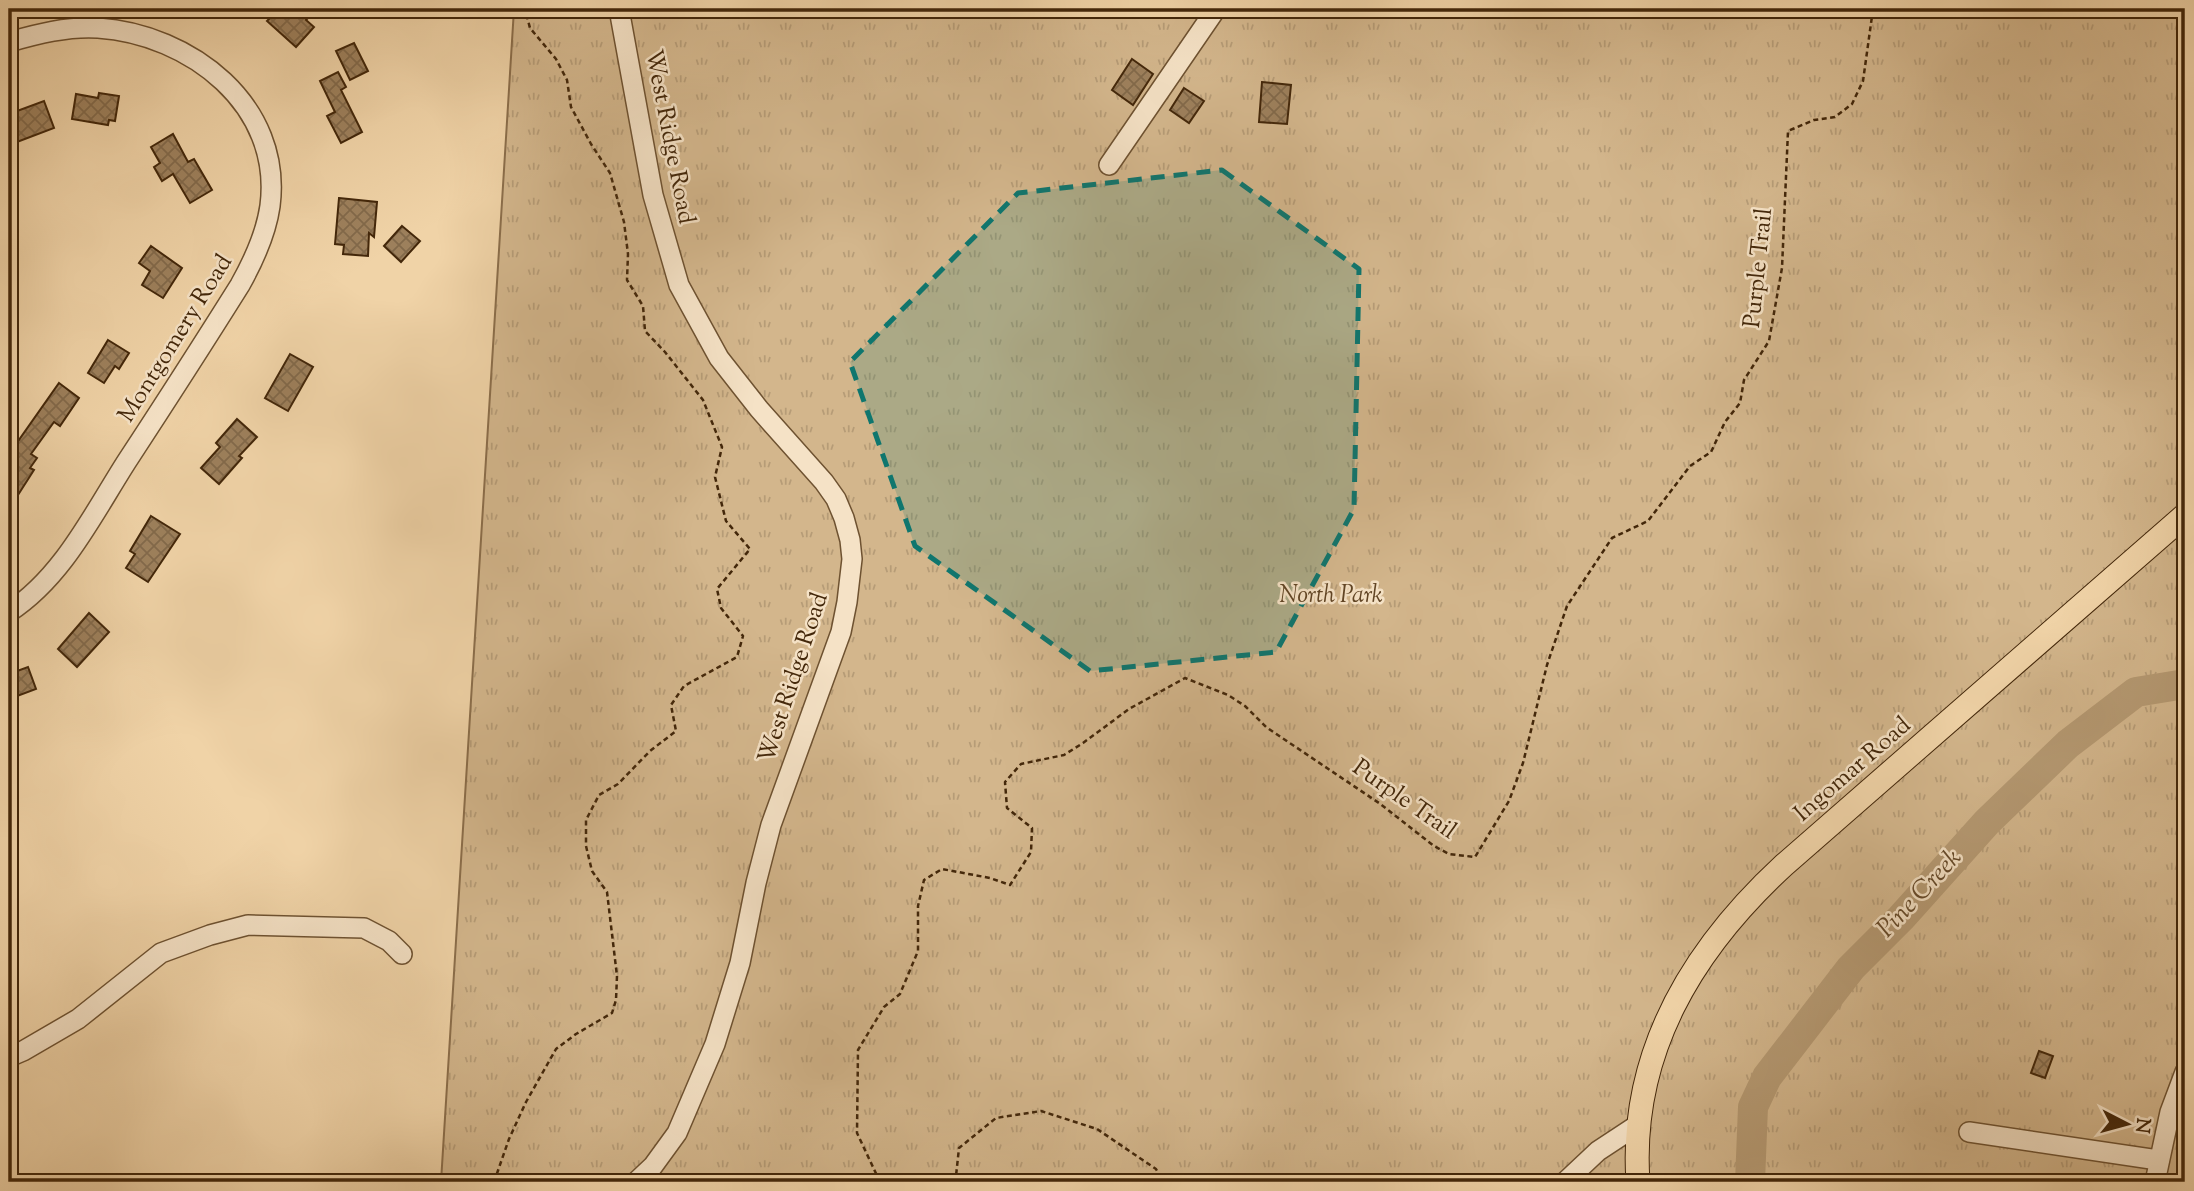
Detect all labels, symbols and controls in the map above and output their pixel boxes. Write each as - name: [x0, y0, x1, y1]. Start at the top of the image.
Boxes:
- street label: West Ridge Road: [635, 47, 703, 228]
- street label: Purple Trail: [1736, 206, 1782, 330]
- street label: Montgomery Road: [111, 248, 242, 430]
- park label: North Park: [1279, 579, 1383, 613]
- street label: West Ridge Road: [750, 588, 838, 768]
- street label: Ingomar Road: [1787, 709, 1919, 830]
- street label: Purple Trail: [1345, 752, 1463, 849]
- water label: Pine Creek: [1869, 841, 1971, 947]
- north arrow: [2092, 1090, 2162, 1160]
- text: N: [2127, 1117, 2156, 1134]

